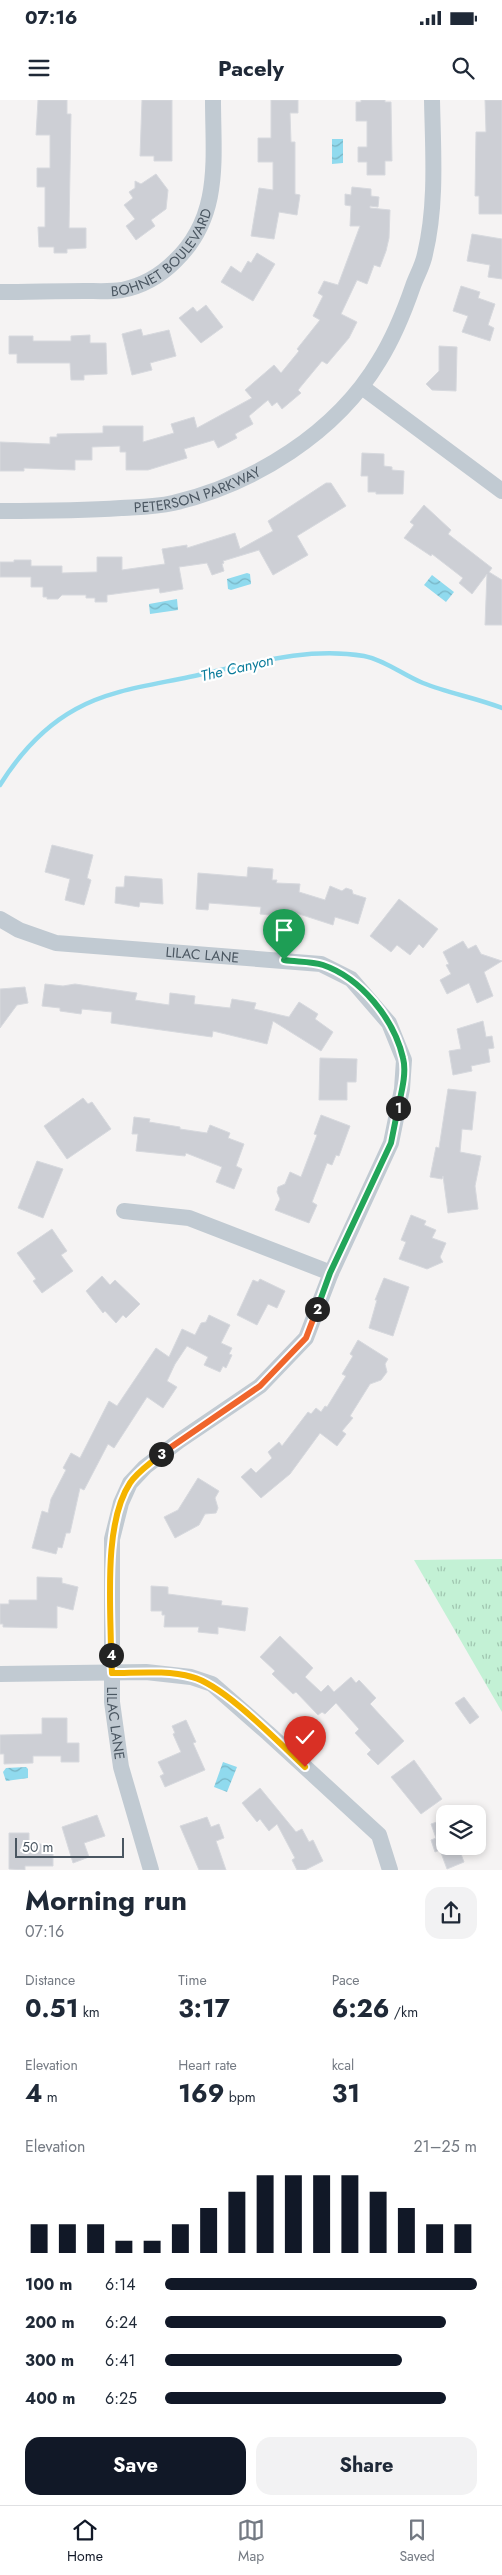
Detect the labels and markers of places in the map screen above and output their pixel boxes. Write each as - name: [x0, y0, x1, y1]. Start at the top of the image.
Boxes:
- pin: [263, 909, 305, 960]
- pin: 1: [386, 1096, 410, 1120]
- pin: 2: [304, 1296, 330, 1322]
- pin: 3: [148, 1442, 174, 1466]
- pin: 4: [98, 1642, 124, 1668]
- pin: [284, 1716, 326, 1767]

